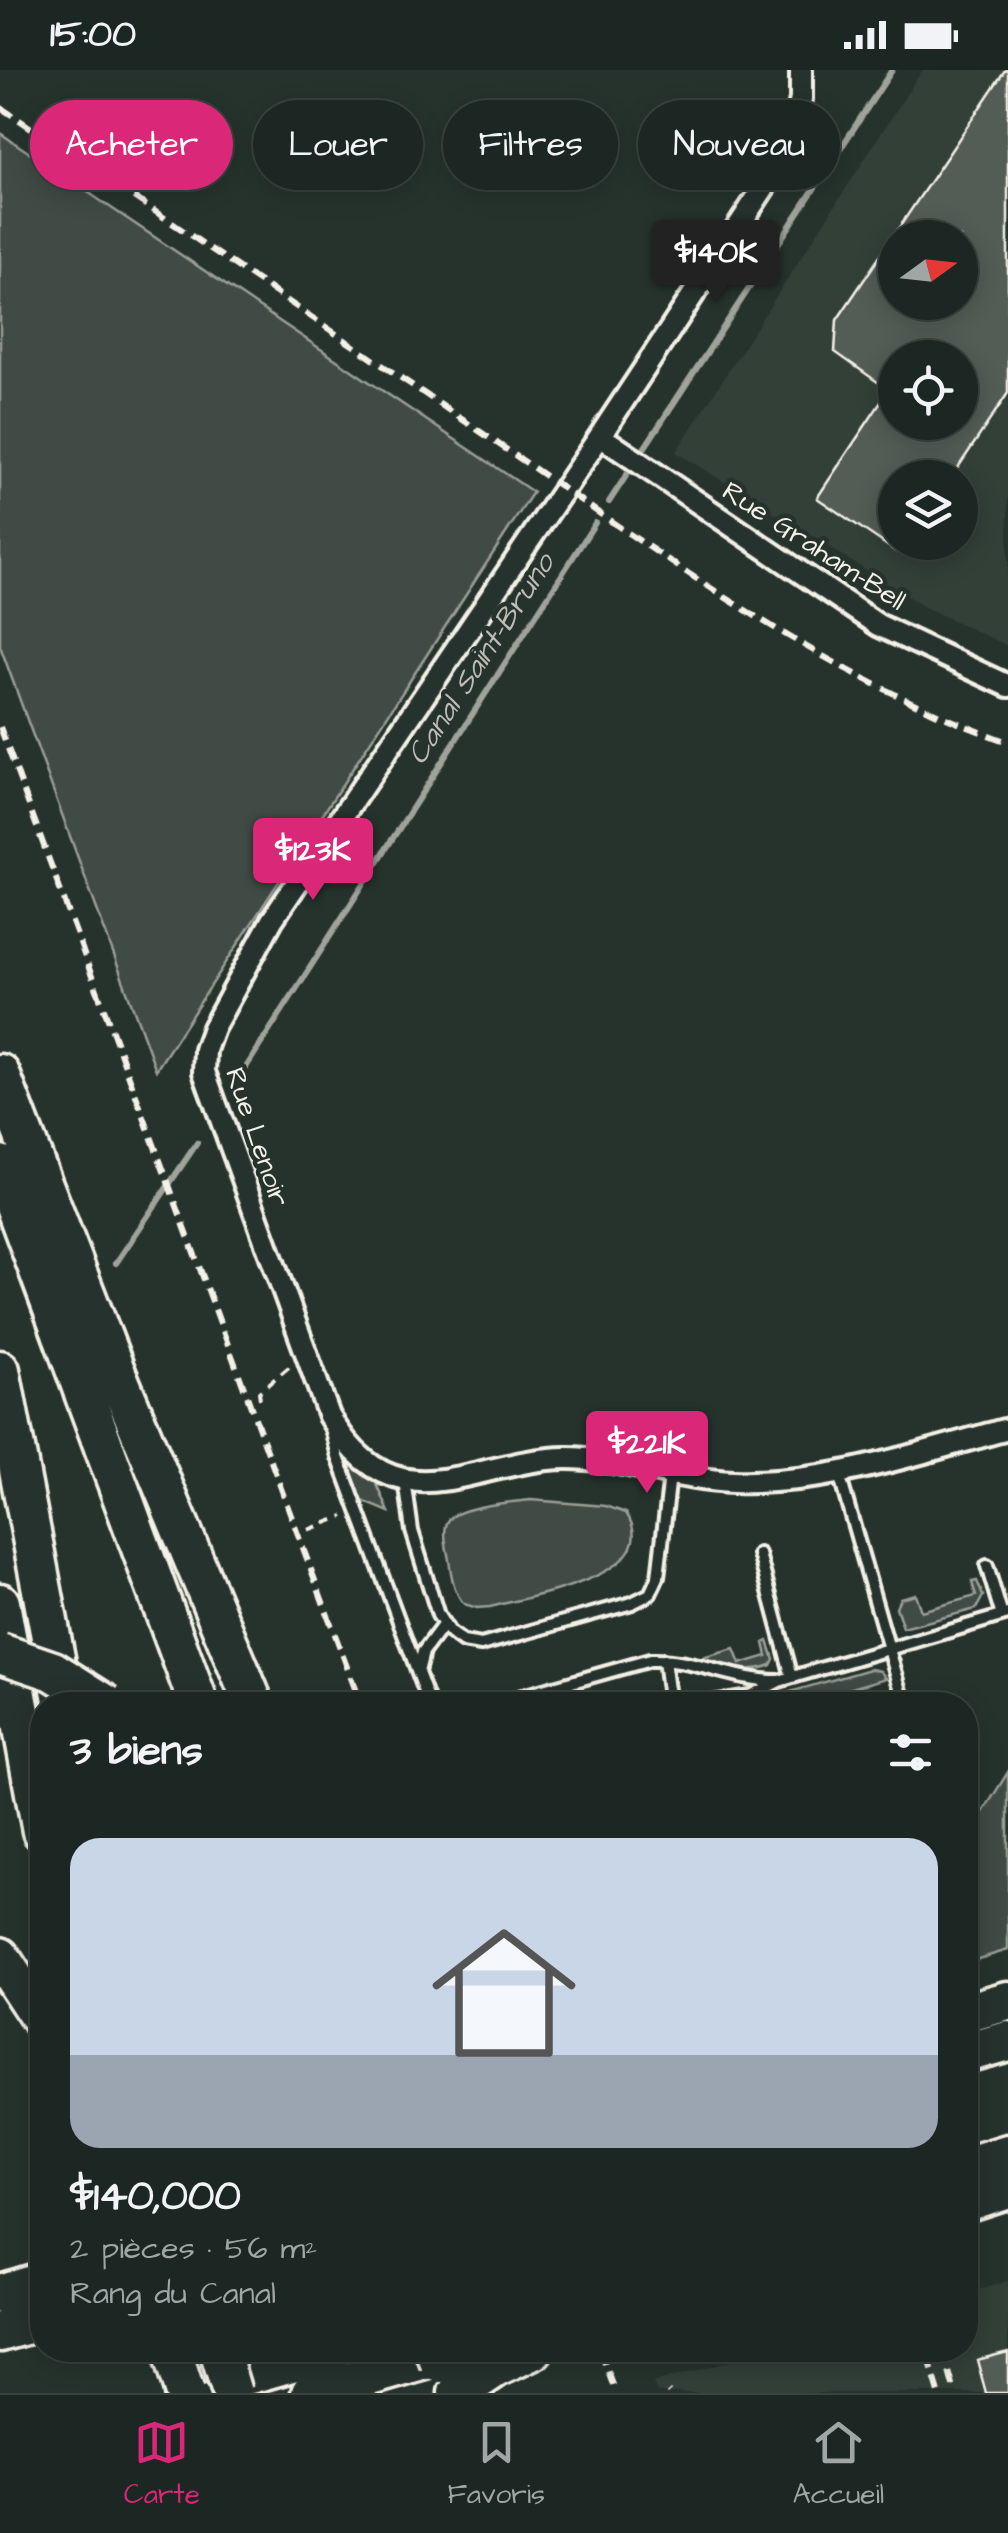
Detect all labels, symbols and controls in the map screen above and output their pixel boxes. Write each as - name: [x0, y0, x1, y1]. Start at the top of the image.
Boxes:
- text: 15:00: [50, 9, 136, 61]
- chip: Acheter: [30, 100, 233, 190]
- chip: Louer: [253, 100, 423, 190]
- chip: Filtres: [443, 100, 618, 190]
- chip: Nouveau: [638, 100, 840, 190]
- pin: $140K: [646, 220, 786, 305]
- north arrow: [878, 220, 978, 320]
- map controls: [878, 220, 978, 560]
- text: $140K: [674, 230, 758, 275]
- button: locate: [878, 340, 978, 440]
- button: layers: [878, 460, 978, 560]
- street label: Rue Graham-Bell: [714, 472, 914, 620]
- water label: Canal Saint-Bruno: [397, 543, 566, 773]
- pin: $123K: [243, 818, 383, 903]
- text: $123K: [275, 828, 351, 873]
- street label: Rue Lenoir: [215, 1062, 299, 1212]
- pin: $221K: [577, 1411, 717, 1496]
- text: $221K: [608, 1421, 686, 1466]
- text: 3 biens: [70, 1723, 203, 1781]
- icon: filters: [883, 1725, 938, 1780]
- icon: home: [414, 1903, 594, 2083]
- text: $140,000: [70, 2168, 241, 2226]
- text: 2 pièces · 56 m²: [70, 2226, 317, 2271]
- text: Rang du Canal: [70, 2271, 276, 2316]
- tab: Carte: [124, 2415, 200, 2514]
- tab: Favoris: [447, 2415, 545, 2514]
- tab: Accueil: [793, 2415, 884, 2514]

